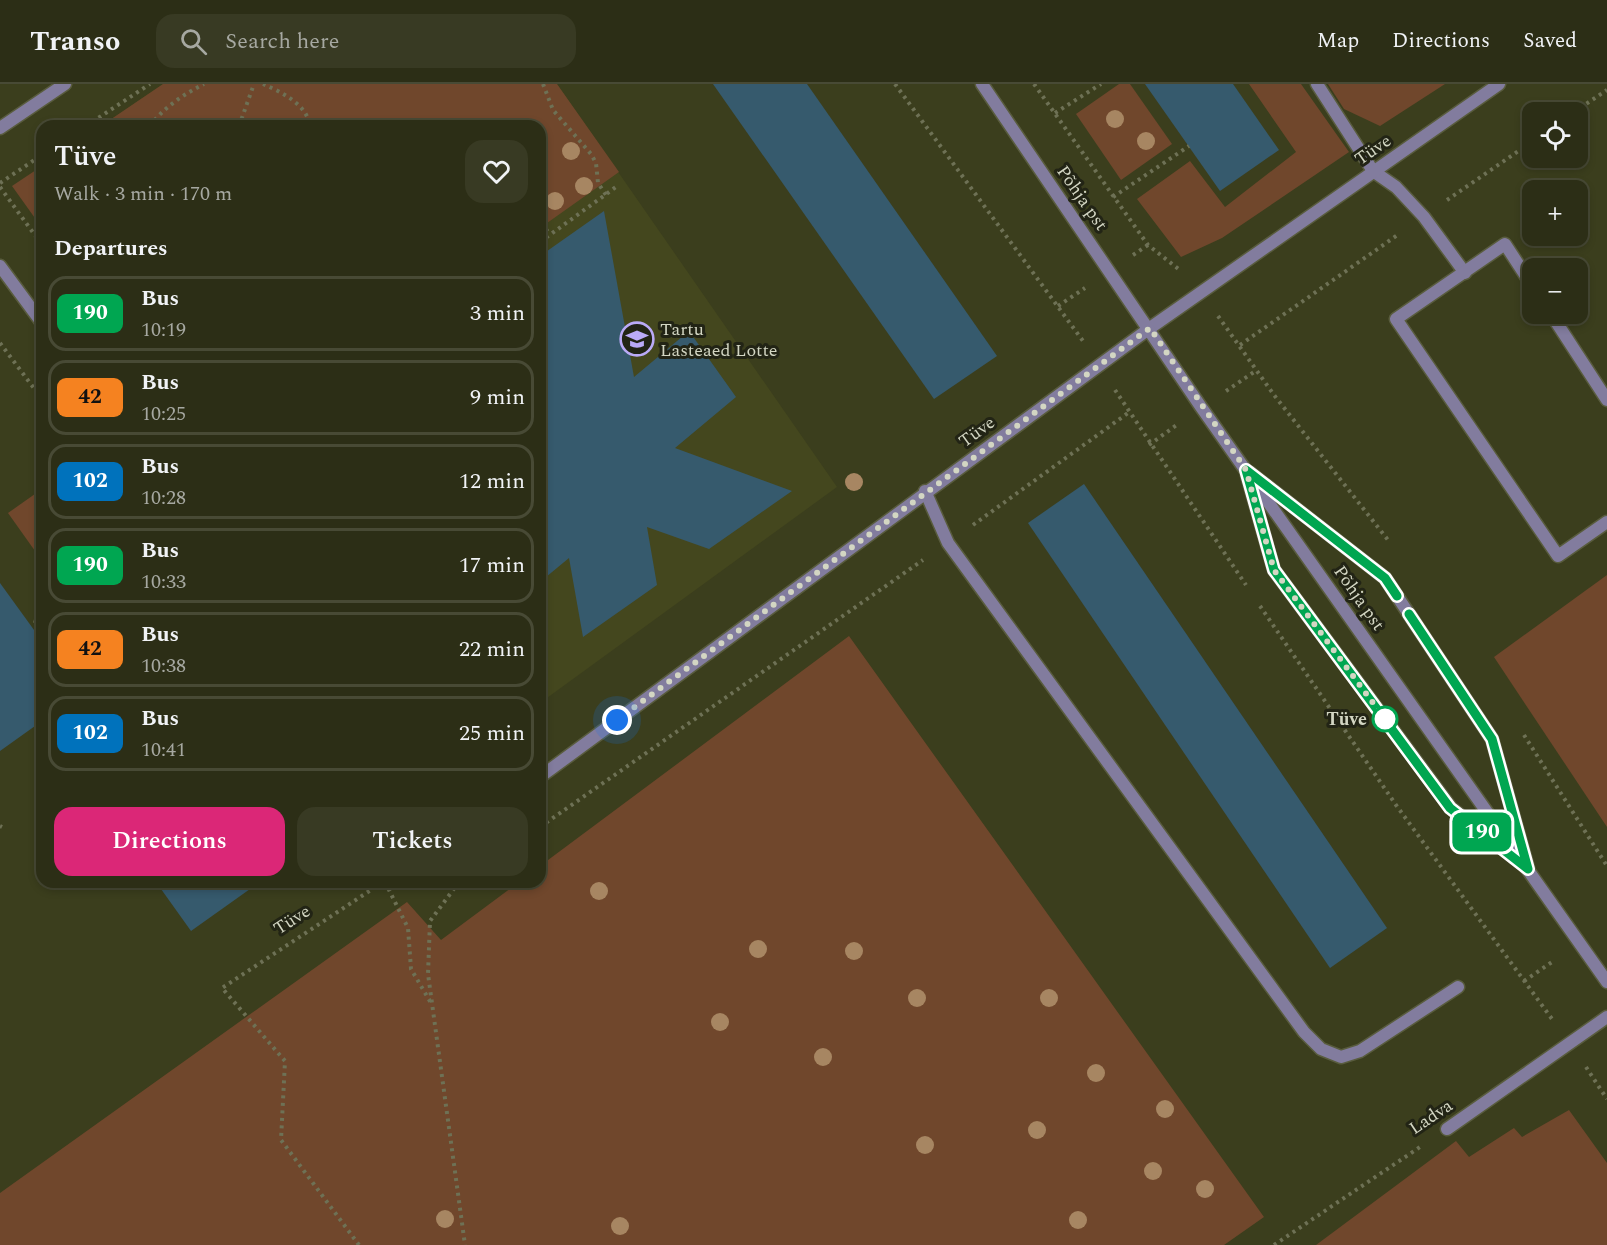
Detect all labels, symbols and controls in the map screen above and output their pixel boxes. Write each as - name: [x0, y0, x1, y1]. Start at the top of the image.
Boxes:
- search box: [156, 14, 576, 68]
- text: Transo: [30, 20, 120, 63]
- icon: search: [177, 25, 210, 58]
- text: Search here: [225, 25, 339, 58]
- text: Map: [1317, 25, 1359, 57]
- text: Directions: [1392, 25, 1490, 57]
- text: Saved: [1523, 25, 1577, 57]
- map controls: [1522, 102, 1588, 324]
- button: locate: [1522, 102, 1588, 168]
- street label: Tüve: [1349, 128, 1397, 172]
- text: Tüve: [54, 135, 117, 178]
- button: heart: [465, 140, 528, 203]
- street label: Põhja pst: [1050, 160, 1114, 236]
- text: Walk · 3 min · 170 m: [54, 179, 232, 209]
- button: +: [1522, 180, 1588, 246]
- text: Departures: [54, 232, 168, 265]
- button: −: [1522, 258, 1588, 324]
- text: Bus: [141, 282, 179, 315]
- text: 190: [72, 297, 108, 329]
- text: 3 min: [470, 297, 525, 330]
- text: 10:19: [141, 315, 186, 345]
- place label: Tartu Lasteaed Lotte: [660, 316, 778, 364]
- school or university icon: Tartu Lasteaed Lotte: [619, 321, 655, 357]
- text: Bus: [141, 366, 179, 399]
- text: 42: [78, 381, 102, 413]
- text: 9 min: [470, 381, 525, 414]
- text: 10:25: [141, 399, 186, 429]
- street label: Tüve: [953, 409, 1001, 455]
- text: Bus: [141, 450, 179, 483]
- text: 102: [72, 465, 108, 497]
- text: 12 min: [459, 465, 525, 498]
- text: 10:28: [141, 483, 186, 513]
- text: Bus: [141, 534, 179, 567]
- text: 190: [72, 549, 108, 581]
- text: 17 min: [459, 549, 525, 582]
- street label: Põhja pst: [1327, 560, 1391, 636]
- text: 10:33: [141, 567, 186, 597]
- text: Bus: [141, 618, 179, 651]
- text: 42: [78, 633, 102, 665]
- text: 22 min: [459, 633, 525, 666]
- text: 10:38: [141, 651, 186, 681]
- text: Bus: [141, 702, 179, 735]
- your location: [602, 705, 632, 735]
- place label: Tüve: [1326, 706, 1367, 733]
- marker: Tüve: [1372, 706, 1398, 732]
- text: 102: [72, 717, 108, 749]
- text: 25 min: [459, 717, 525, 750]
- text: 10:41: [141, 735, 186, 765]
- button: Directions: [54, 807, 285, 876]
- button: Tickets: [297, 807, 528, 876]
- line badge: 190: [1448, 812, 1516, 852]
- text: 190: [1464, 816, 1500, 848]
- street label: Tüve: [268, 898, 316, 942]
- street label: Ladva: [1404, 1092, 1458, 1142]

